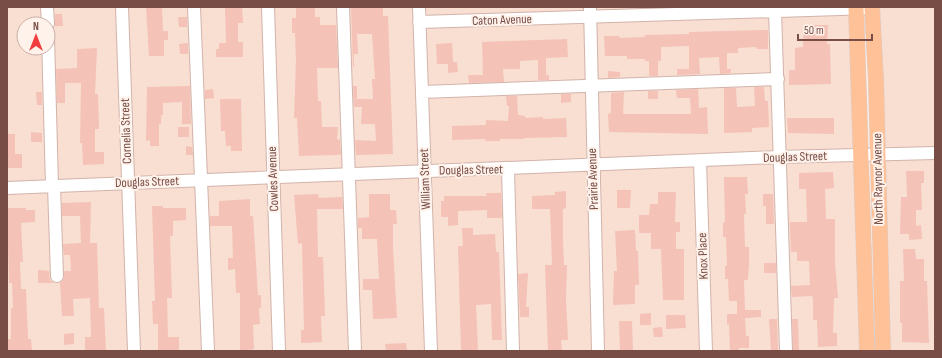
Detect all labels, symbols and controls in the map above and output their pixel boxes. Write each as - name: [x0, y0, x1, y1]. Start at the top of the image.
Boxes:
- street label: Caton Avenue: [472, 11, 532, 29]
- north arrow: [16, 16, 56, 56]
- scale bar: [798, 16, 872, 42]
- text: N: [33, 20, 39, 33]
- text: 50 m: [804, 23, 824, 38]
- street label: Cornelia Street: [117, 98, 135, 164]
- street label: North Raynor Avenue: [869, 133, 887, 225]
- street label: Cowles Avenue: [264, 146, 282, 212]
- street label: William Street: [416, 148, 434, 210]
- street label: Prairie Avenue: [584, 148, 602, 210]
- street label: Douglas Street: [763, 148, 827, 166]
- street label: Douglas Street: [439, 161, 503, 179]
- street label: Douglas Street: [115, 173, 179, 191]
- street label: Knox Place: [694, 232, 712, 280]

